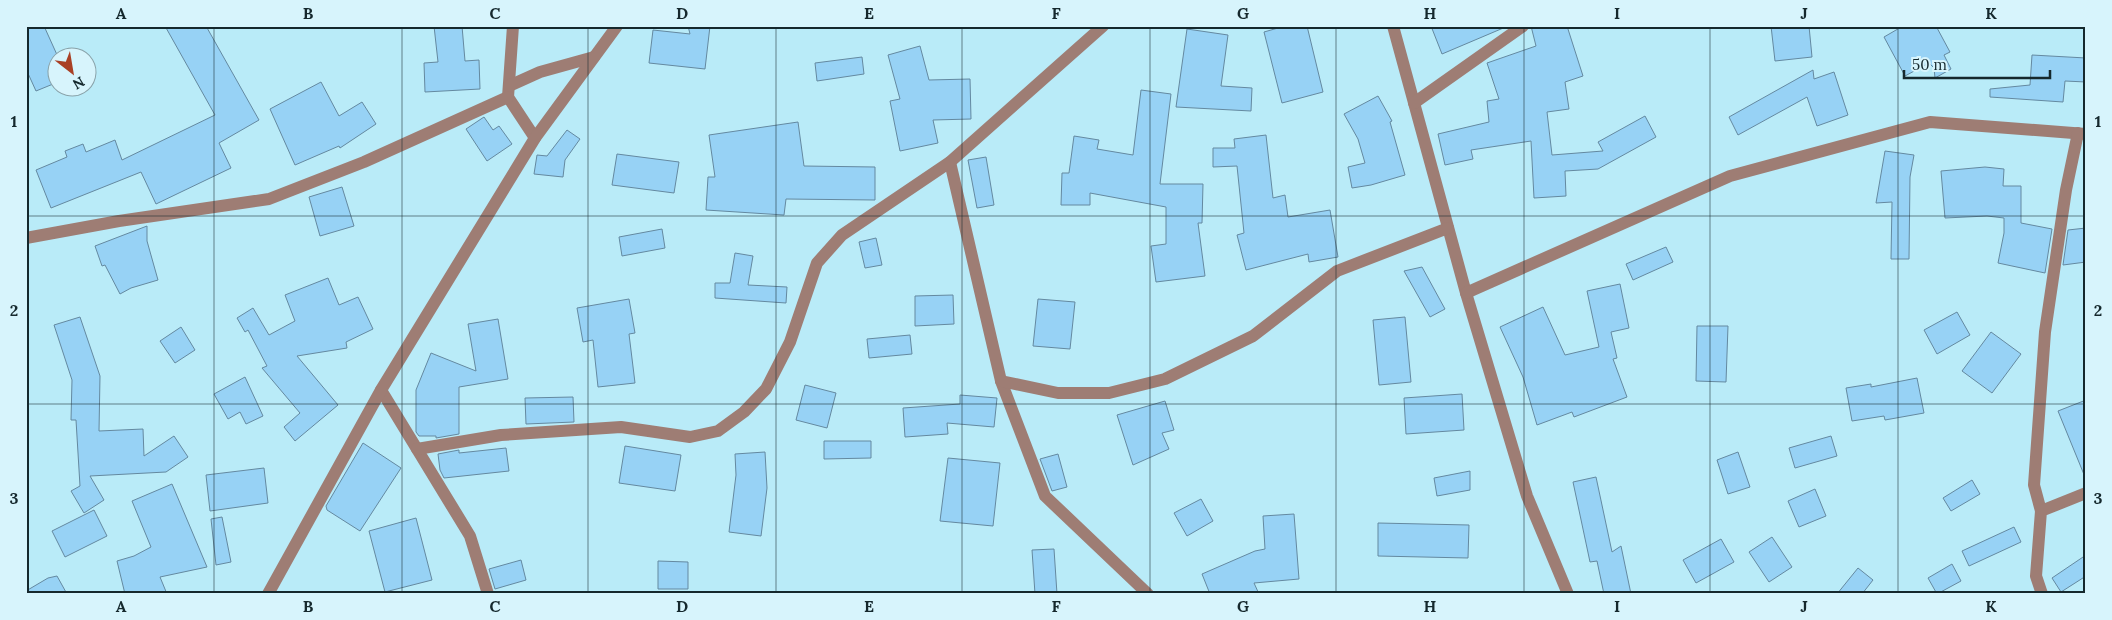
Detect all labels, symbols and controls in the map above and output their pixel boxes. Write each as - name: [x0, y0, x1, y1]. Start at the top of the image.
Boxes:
- text: A: [116, 3, 127, 23]
- text: B: [303, 3, 314, 23]
- text: C: [489, 3, 501, 23]
- text: D: [676, 3, 688, 23]
- text: E: [864, 3, 874, 23]
- text: F: [1051, 3, 1061, 23]
- text: G: [1237, 3, 1249, 23]
- text: H: [1424, 3, 1437, 23]
- text: I: [1614, 3, 1620, 23]
- text: J: [1800, 3, 1808, 23]
- text: K: [1985, 3, 1997, 23]
- north arrow: [48, 48, 98, 98]
- scale bar: [1904, 48, 2051, 80]
- text: 50 m: [1912, 55, 1947, 74]
- text: N: [69, 73, 88, 94]
- text: 1: [11, 111, 17, 131]
- text: 1: [2095, 111, 2101, 131]
- text: 2: [10, 300, 18, 320]
- text: 2: [2094, 300, 2102, 320]
- text: 3: [10, 488, 19, 508]
- text: 3: [2094, 488, 2103, 508]
- text: A: [116, 596, 127, 616]
- text: B: [303, 596, 314, 616]
- text: C: [489, 596, 501, 616]
- text: D: [676, 596, 688, 616]
- text: E: [864, 596, 874, 616]
- text: F: [1051, 596, 1061, 616]
- text: G: [1237, 596, 1249, 616]
- text: H: [1424, 596, 1437, 616]
- text: I: [1614, 596, 1620, 616]
- text: J: [1800, 596, 1808, 616]
- text: K: [1985, 596, 1997, 616]

